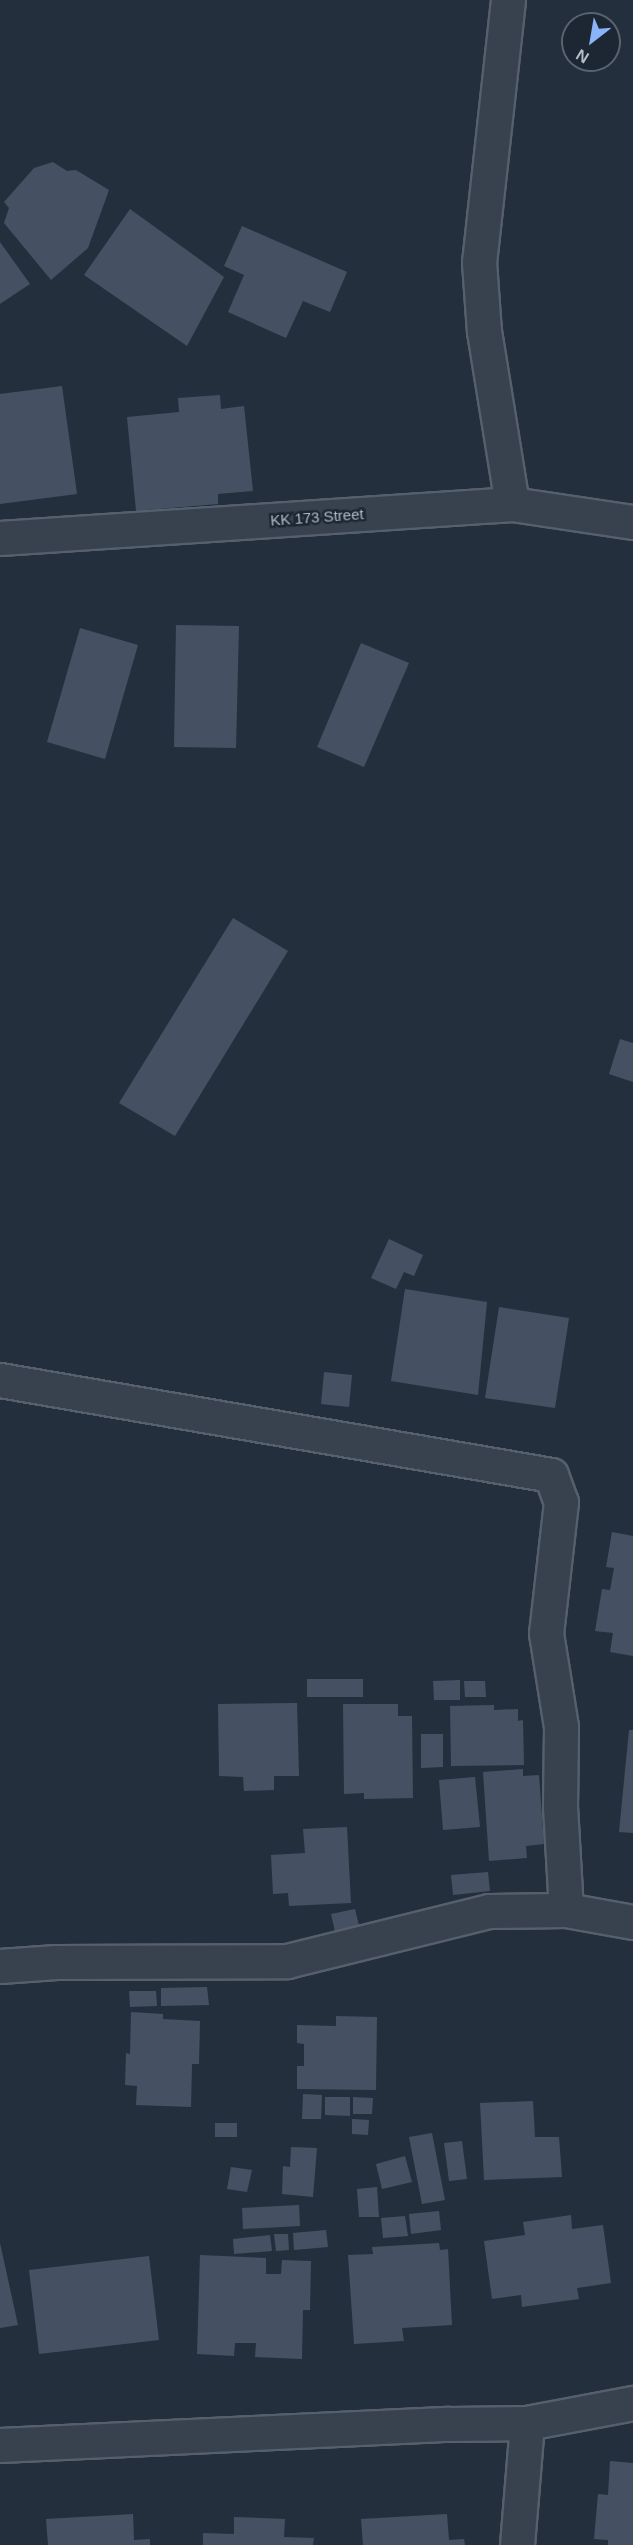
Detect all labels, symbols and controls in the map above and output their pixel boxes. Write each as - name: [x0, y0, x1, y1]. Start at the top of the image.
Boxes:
- north arrow: [561, 12, 621, 72]
- text: N: [573, 46, 592, 66]
- street label: KK 173 Street: [270, 505, 364, 529]

